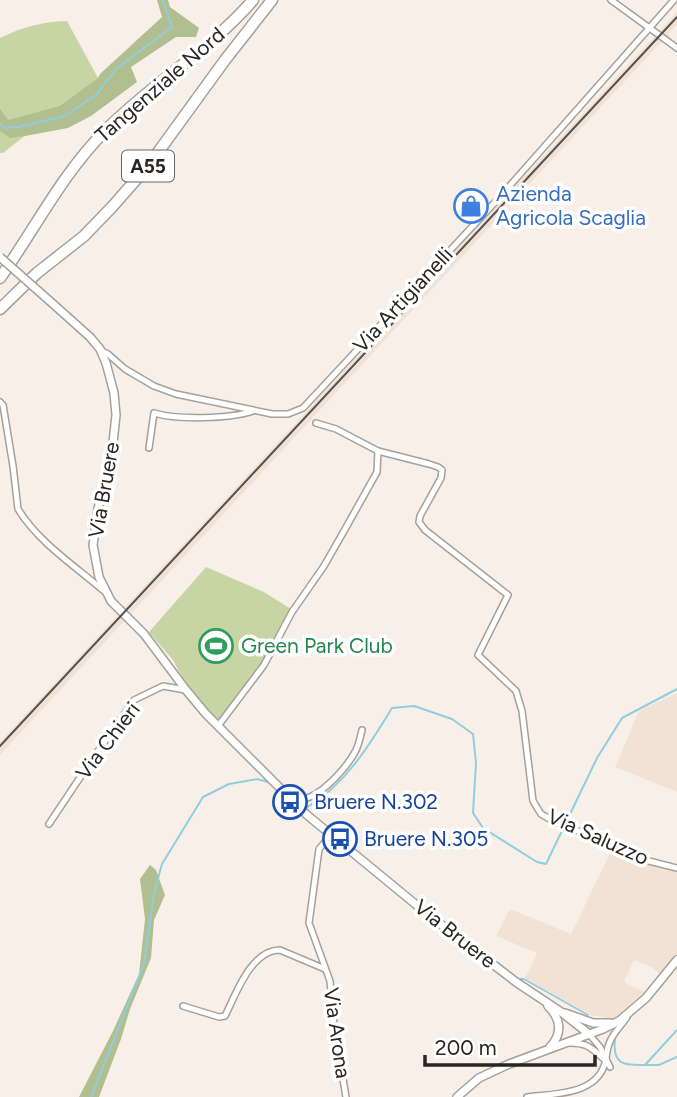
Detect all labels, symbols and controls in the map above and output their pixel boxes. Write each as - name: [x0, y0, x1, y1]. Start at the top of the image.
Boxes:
- street label: Tangenziale Nord: [90, 22, 229, 148]
- road number: A55: [122, 150, 174, 182]
- place label: Azienda Agricola Scaglia: [496, 181, 646, 230]
- shop icon: Azienda Agricola Scaglia: [452, 187, 490, 225]
- street label: Via Artigianelli: [348, 242, 458, 357]
- street label: Via Bruere: [83, 440, 124, 540]
- sports icon: Green Park Club: [197, 627, 235, 665]
- place label: Green Park Club: [241, 633, 393, 658]
- street label: Via Chieri: [70, 697, 145, 784]
- bus stop icon: Bruere N.302: [271, 783, 309, 821]
- place label: Bruere N.302: [314, 789, 438, 814]
- street label: Via Saluzzo: [544, 803, 653, 870]
- bus stop icon: Bruere N.305: [321, 820, 359, 858]
- place label: Bruere N.305: [364, 826, 488, 851]
- street label: Via Bruere: [409, 894, 501, 973]
- street label: Via Arona: [319, 986, 356, 1080]
- scale bar: [425, 1024, 595, 1068]
- text: 200 m: [435, 1035, 497, 1060]

